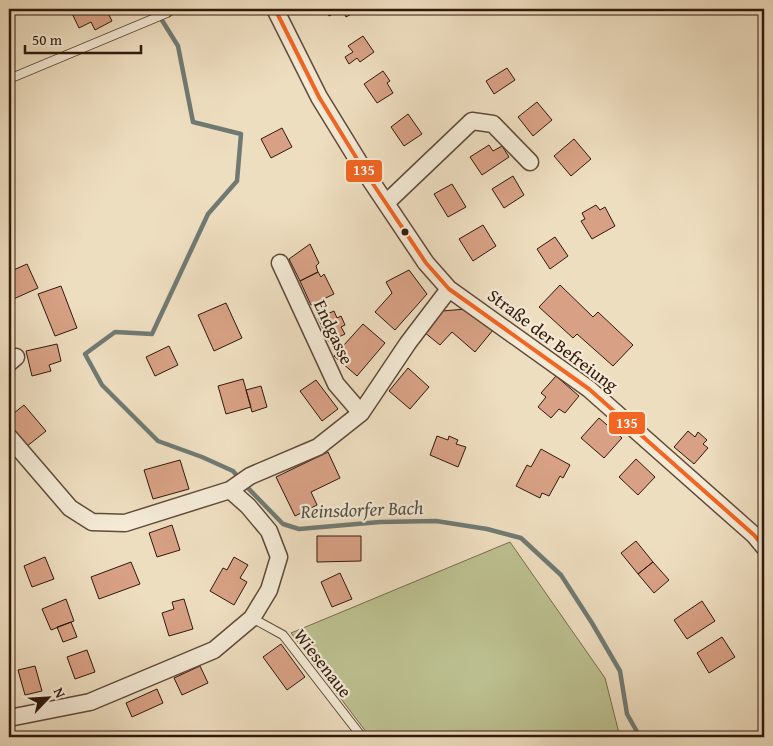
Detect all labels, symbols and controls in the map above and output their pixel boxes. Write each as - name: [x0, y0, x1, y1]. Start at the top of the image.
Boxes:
- scale bar: [25, 22, 141, 54]
- text: 50 m: [32, 29, 63, 50]
- line badge: 135: [345, 159, 383, 183]
- text: 135: [353, 160, 375, 180]
- unlabelled marker: [400, 227, 410, 237]
- street label: Straße der Befreiung: [482, 282, 624, 398]
- street label: Endgasse: [307, 295, 361, 369]
- line badge: 135: [608, 411, 646, 435]
- text: 135: [616, 413, 638, 433]
- water label: Reinsdorfer Bach: [299, 493, 424, 525]
- street label: Wiesenaue: [287, 623, 359, 703]
- north arrow: [22, 674, 72, 724]
- text: N: [49, 684, 71, 702]

